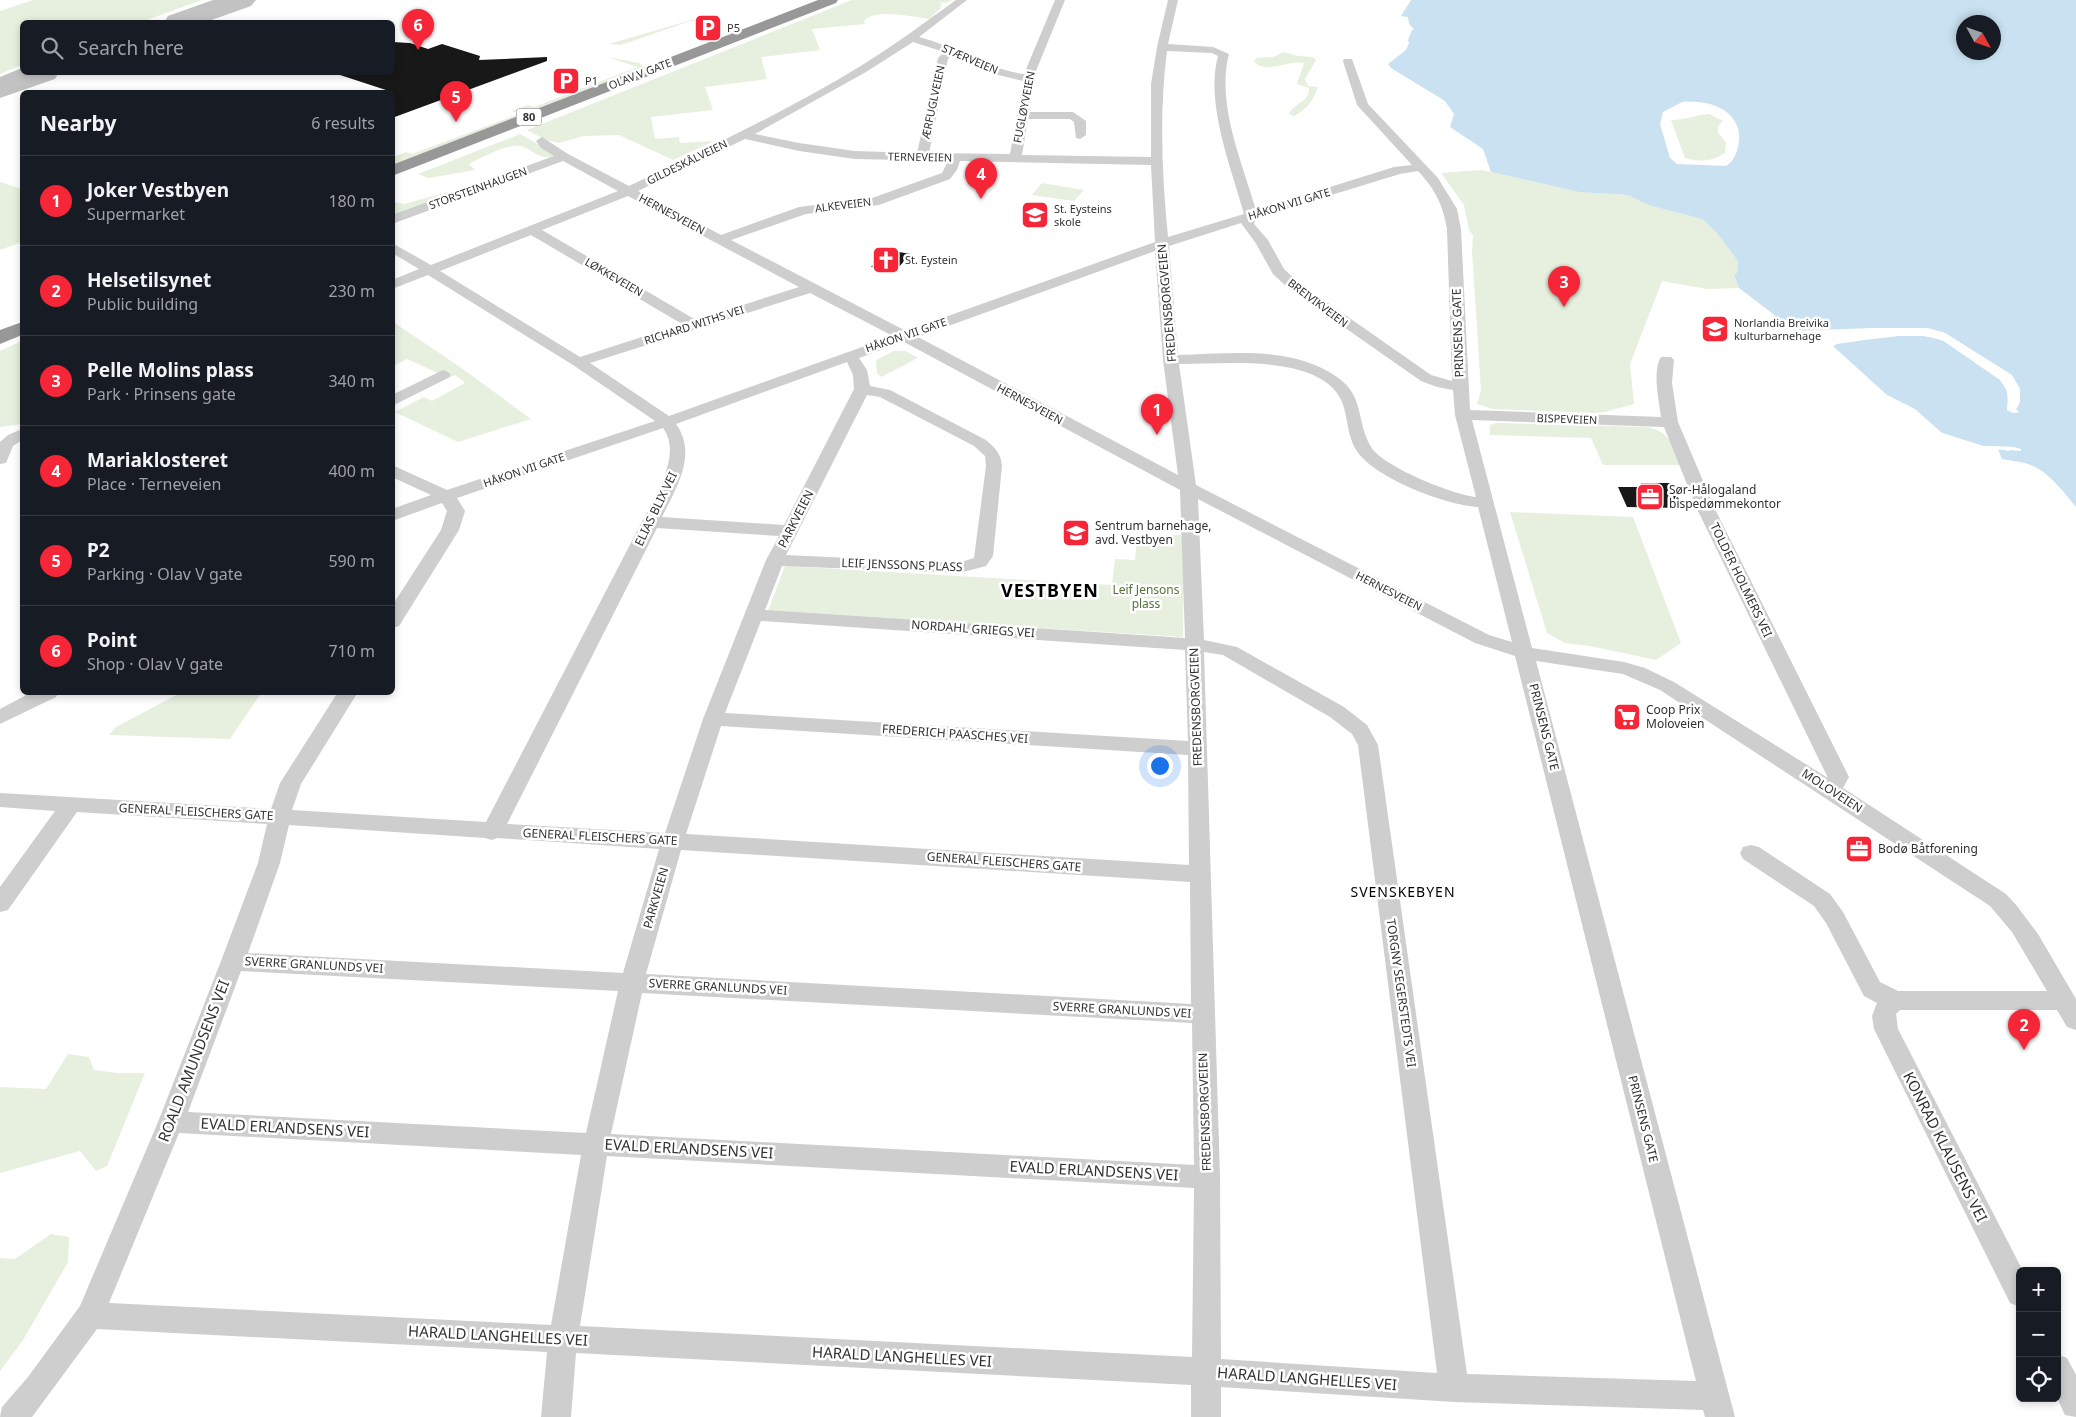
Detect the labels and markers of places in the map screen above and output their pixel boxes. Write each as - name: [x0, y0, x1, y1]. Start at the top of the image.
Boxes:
- pin: 6: [402, 9, 434, 50]
- parking icon: P5: [693, 13, 723, 43]
- place label: P5: [727, 20, 740, 35]
- parking icon: P1: [551, 66, 581, 96]
- place label: P1: [585, 73, 598, 88]
- pin: 5: [440, 81, 472, 122]
- pin: 4: [965, 158, 997, 199]
- school or university icon: St. Eysteins skole: [1020, 200, 1050, 230]
- place label: St. Eysteins skole: [1054, 201, 1112, 229]
- church icon: St. Eystein: [871, 245, 901, 275]
- place label: St. Eystein: [905, 252, 958, 267]
- pin: 3: [1548, 266, 1580, 307]
- school or university icon: Norlandia Breivika kulturbarnehage: [1700, 314, 1730, 344]
- place label: Norlandia Breivika kulturbarnehage: [1734, 315, 1829, 343]
- pin: 1: [1141, 394, 1173, 435]
- place label: Sør-Hålogaland bispedømmekontor: [1669, 481, 1781, 512]
- office icon: Sør-Hålogaland bispedømmekontor: [1635, 482, 1665, 512]
- place label: Sentrum barnehage, avd. Vestbyen: [1095, 517, 1212, 548]
- school or university icon: Sentrum barnehage, avd. Vestbyen: [1061, 518, 1091, 548]
- place label: Coop Prix Moloveien: [1646, 701, 1704, 732]
- supermarket icon: Coop Prix Moloveien: [1612, 702, 1642, 732]
- office icon: Bodø Båtforening: [1844, 834, 1874, 864]
- place label: Bodø Båtforening: [1878, 840, 1978, 857]
- pin: 2: [2008, 1009, 2040, 1050]

